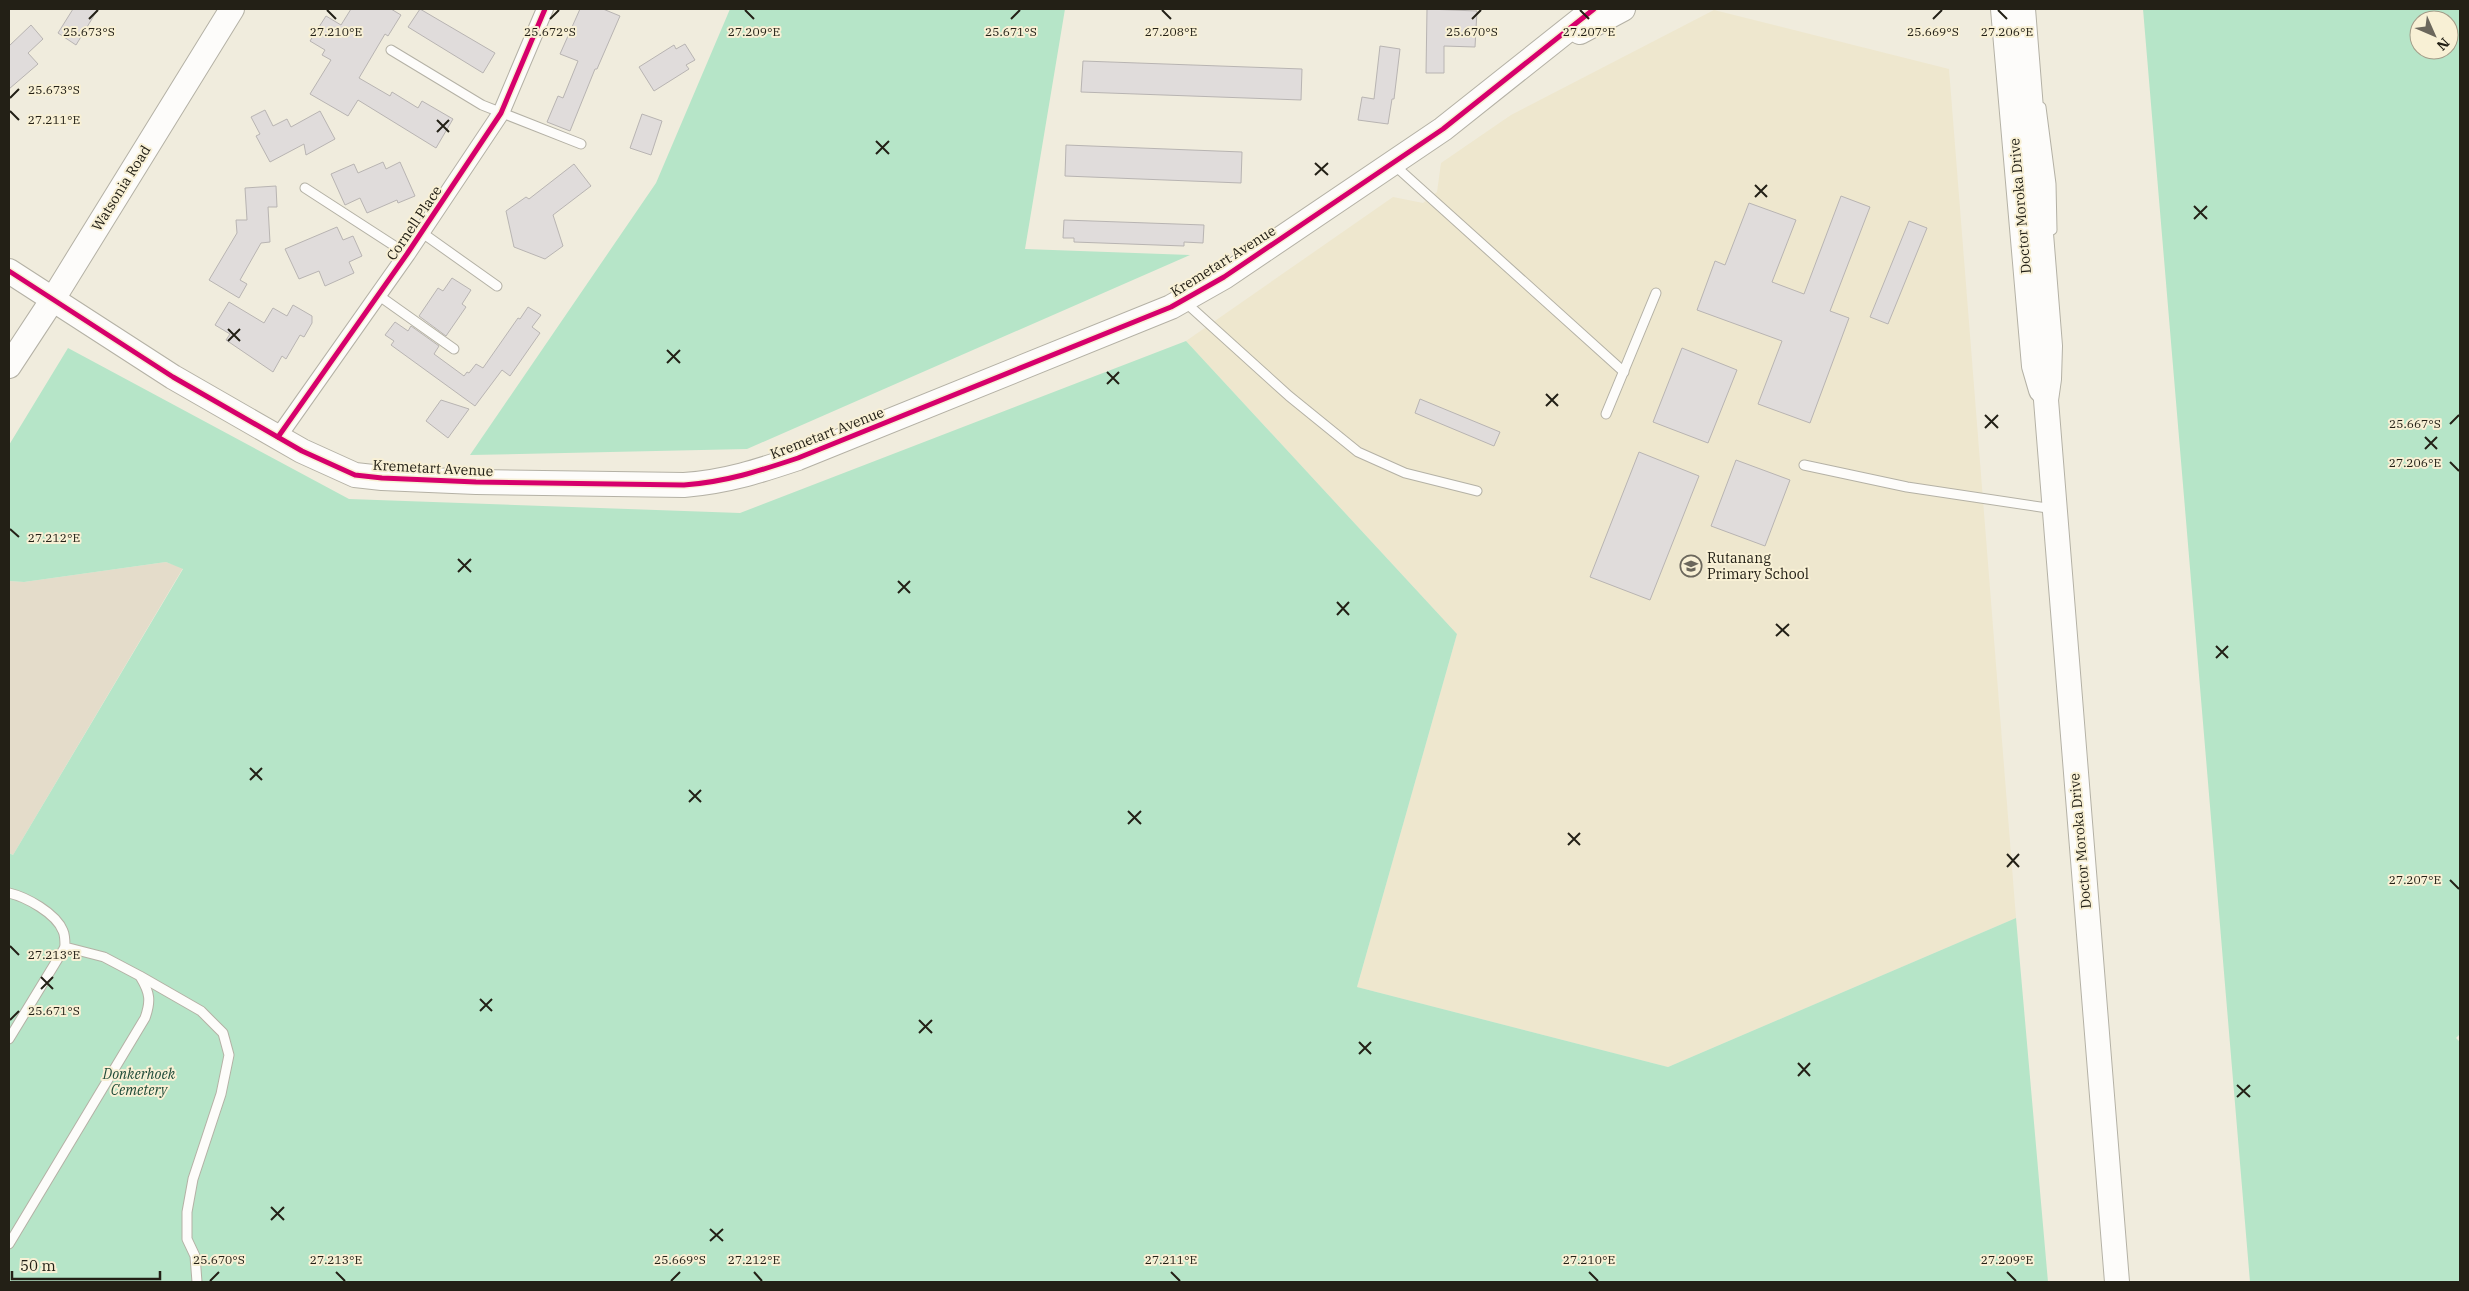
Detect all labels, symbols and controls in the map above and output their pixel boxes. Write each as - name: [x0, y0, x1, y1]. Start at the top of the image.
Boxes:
- north arrow: [2409, 10, 2459, 60]
- text: 25.673°S: [63, 24, 115, 39]
- text: 27.210°E: [310, 24, 362, 39]
- text: 25.672°S: [524, 24, 576, 39]
- text: 27.209°E: [728, 24, 780, 39]
- text: 25.671°S: [985, 24, 1037, 39]
- text: 27.208°E: [1145, 24, 1197, 39]
- text: 25.670°S: [1446, 24, 1498, 39]
- text: 27.207°E: [1563, 24, 1615, 39]
- text: 25.669°S: [1907, 24, 1959, 39]
- text: 27.206°E: [1981, 24, 2033, 39]
- text: N: [2433, 34, 2453, 54]
- text: 25.673°S: [28, 82, 80, 97]
- text: 27.211°E: [28, 112, 80, 127]
- street label: Doctor Moroka Drive: [2005, 137, 2035, 275]
- street label: Watsonia Road: [88, 141, 155, 234]
- street label: Cornell Place: [382, 182, 446, 264]
- street label: Kremetart Avenue: [1167, 221, 1279, 301]
- street label: Kremetart Avenue: [767, 403, 887, 463]
- text: 25.667°S: [2389, 416, 2441, 431]
- text: 27.206°E: [2389, 455, 2441, 470]
- street label: Kremetart Avenue: [372, 456, 494, 480]
- text: 27.212°E: [28, 530, 80, 545]
- place label: Rutanang Primary School: [1707, 549, 1809, 583]
- school or university icon: Rutanang Primary School: [1679, 554, 1703, 578]
- street label: Doctor Moroka Drive: [2065, 772, 2095, 910]
- text: 27.207°E: [2389, 872, 2441, 887]
- text: 27.213°E: [28, 947, 80, 962]
- text: 25.671°S: [28, 1003, 80, 1018]
- park label: Donkerhoek Cemetery: [102, 1065, 176, 1099]
- scale bar: [12, 1248, 160, 1280]
- text: 25.670°S: [193, 1252, 245, 1267]
- text: 27.213°E: [310, 1252, 362, 1267]
- text: 25.669°S: [654, 1252, 706, 1267]
- text: 27.212°E: [728, 1252, 780, 1267]
- text: 27.211°E: [1145, 1252, 1197, 1267]
- text: 27.210°E: [1563, 1252, 1615, 1267]
- text: 27.209°E: [1981, 1252, 2033, 1267]
- text: 50 m: [20, 1256, 56, 1275]

